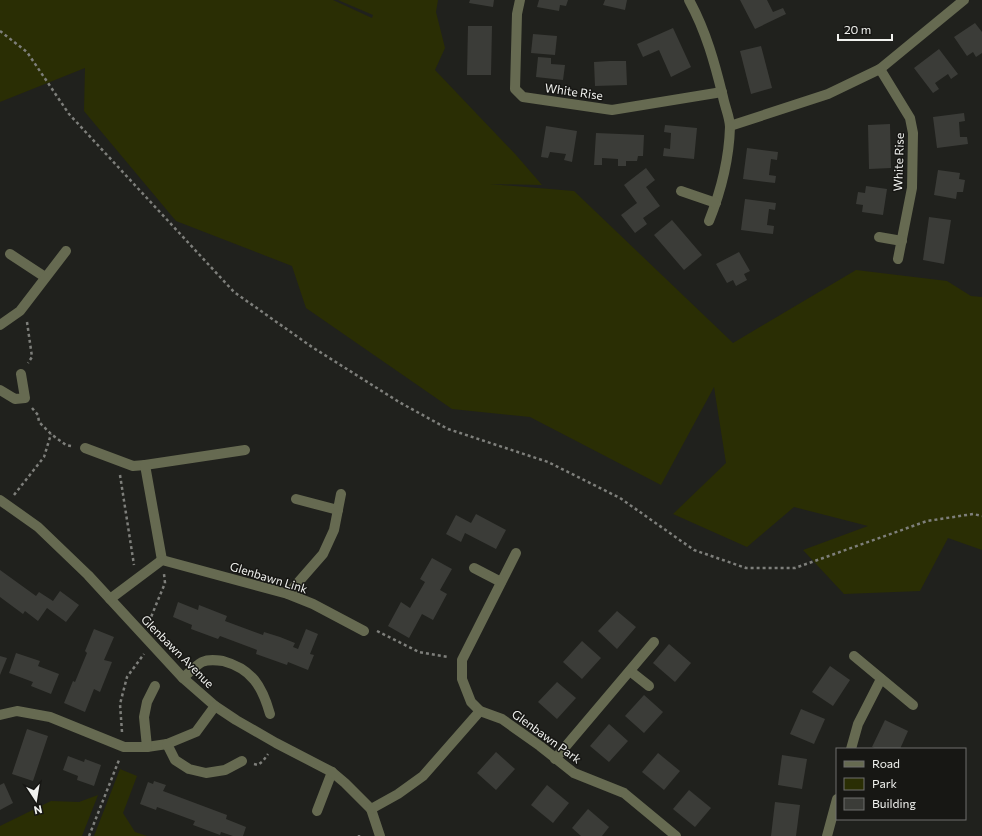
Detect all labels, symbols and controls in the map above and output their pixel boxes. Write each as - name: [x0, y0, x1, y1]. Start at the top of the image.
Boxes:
- scale bar: [838, 16, 892, 42]
- text: 20 m: [844, 22, 871, 36]
- street label: White Rise: [544, 80, 604, 102]
- street label: White Rise: [890, 132, 906, 192]
- street label: Glenbawn Link: [229, 559, 310, 596]
- street label: Glenbawn Avenue: [139, 612, 217, 690]
- street label: Glenbawn Park: [510, 706, 585, 766]
- legend: [836, 748, 966, 820]
- text: Road: [872, 756, 900, 770]
- text: Park: [872, 776, 898, 790]
- north arrow: [16, 780, 56, 820]
- text: Building: [872, 796, 916, 810]
- text: N: [33, 803, 44, 817]

